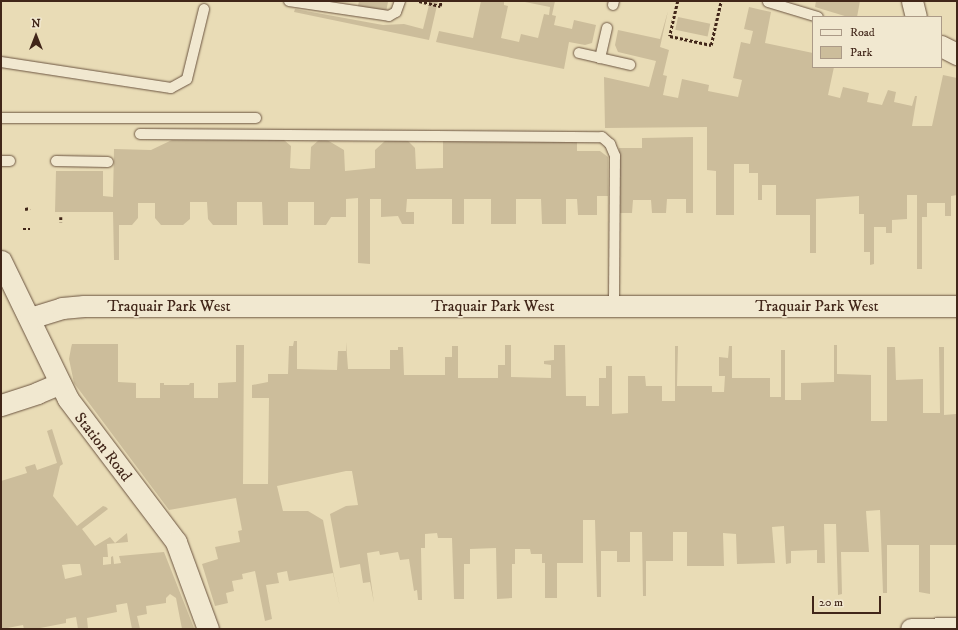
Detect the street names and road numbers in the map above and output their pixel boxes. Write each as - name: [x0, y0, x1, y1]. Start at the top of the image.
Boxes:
- street label: Traquair Park West: [107, 296, 231, 316]
- street label: Traquair Park West: [431, 296, 555, 316]
- street label: Traquair Park West: [755, 296, 879, 316]
- street label: Station Road: [70, 409, 136, 485]

